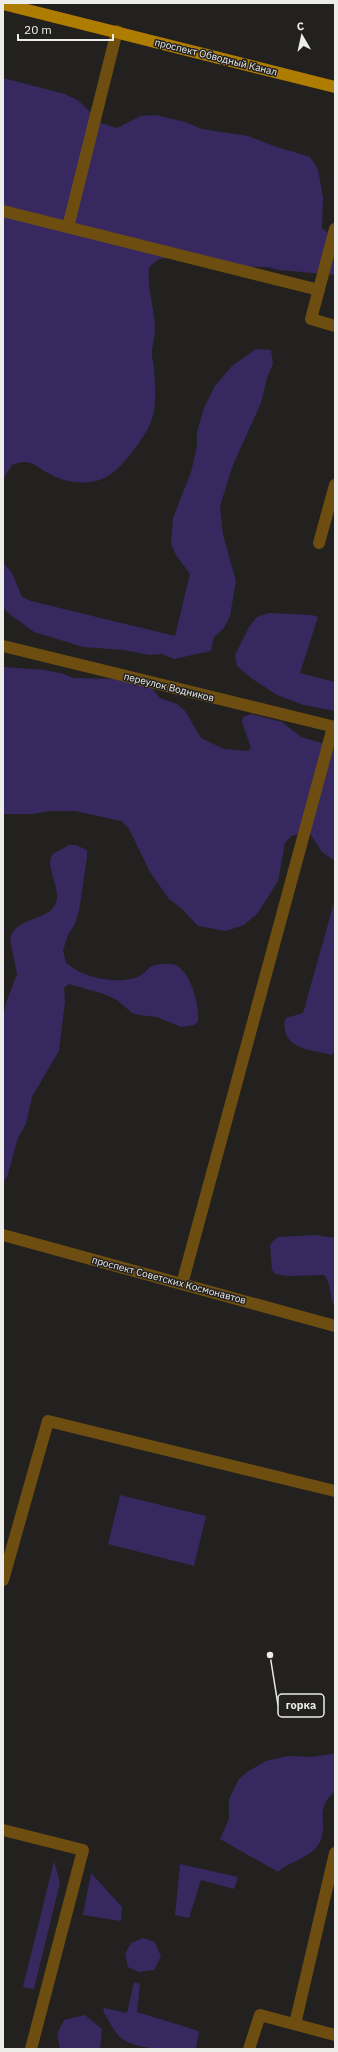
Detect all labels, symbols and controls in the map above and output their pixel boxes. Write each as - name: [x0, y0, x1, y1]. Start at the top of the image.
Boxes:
- scale bar: [18, 16, 113, 42]
- north arrow: [282, 16, 322, 56]
- text: С: [296, 19, 305, 34]
- text: 20 m: [24, 22, 52, 37]
- street label: проспект Обводный Канал: [153, 35, 279, 79]
- street label: переулок Водников: [122, 669, 216, 705]
- street label: проспект Советских Космонавтов: [90, 1253, 248, 1307]
- callout: горка: [278, 1694, 324, 1717]
- text: горка: [286, 1698, 316, 1712]

